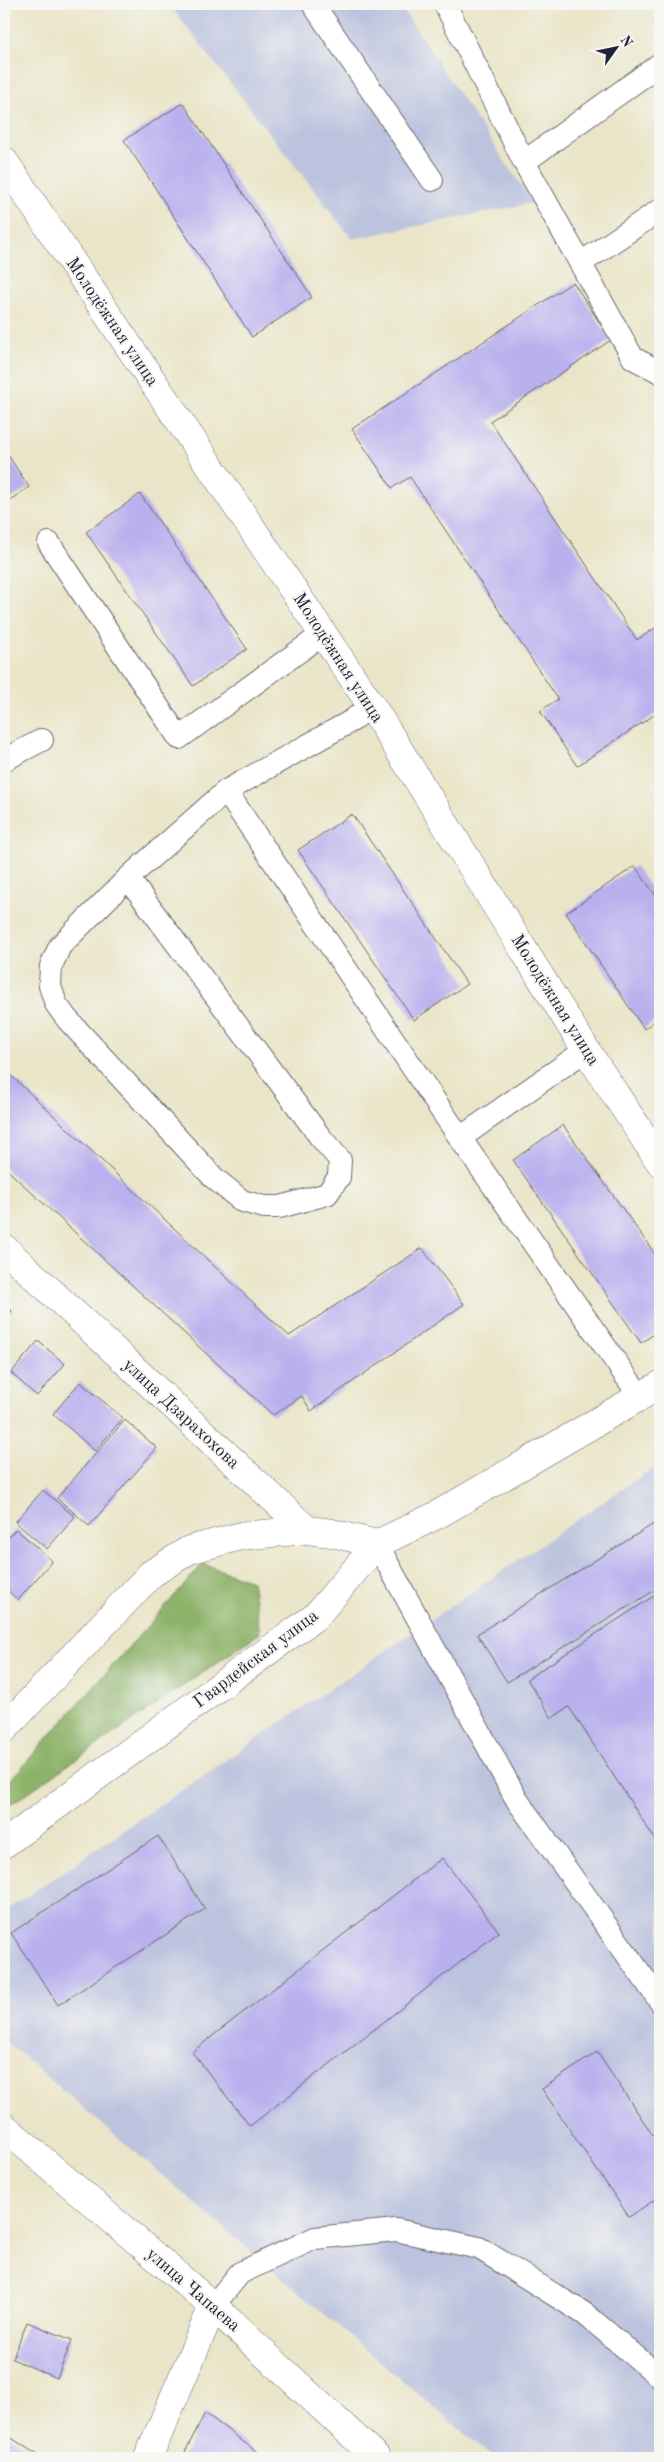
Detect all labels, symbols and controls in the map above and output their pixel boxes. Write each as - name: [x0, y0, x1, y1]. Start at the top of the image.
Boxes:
- north arrow: [592, 22, 642, 72]
- text: N: [617, 33, 635, 50]
- street label: Молодёжная улица: [62, 254, 162, 390]
- street label: Молодёжная улица: [289, 590, 387, 726]
- street label: Молодёжная улица: [507, 931, 603, 1069]
- street label: улица Дзарахохова: [119, 1356, 243, 1473]
- street label: Гвардейская улица: [190, 1606, 322, 1712]
- street label: улица Чапаева: [143, 2245, 243, 2335]

